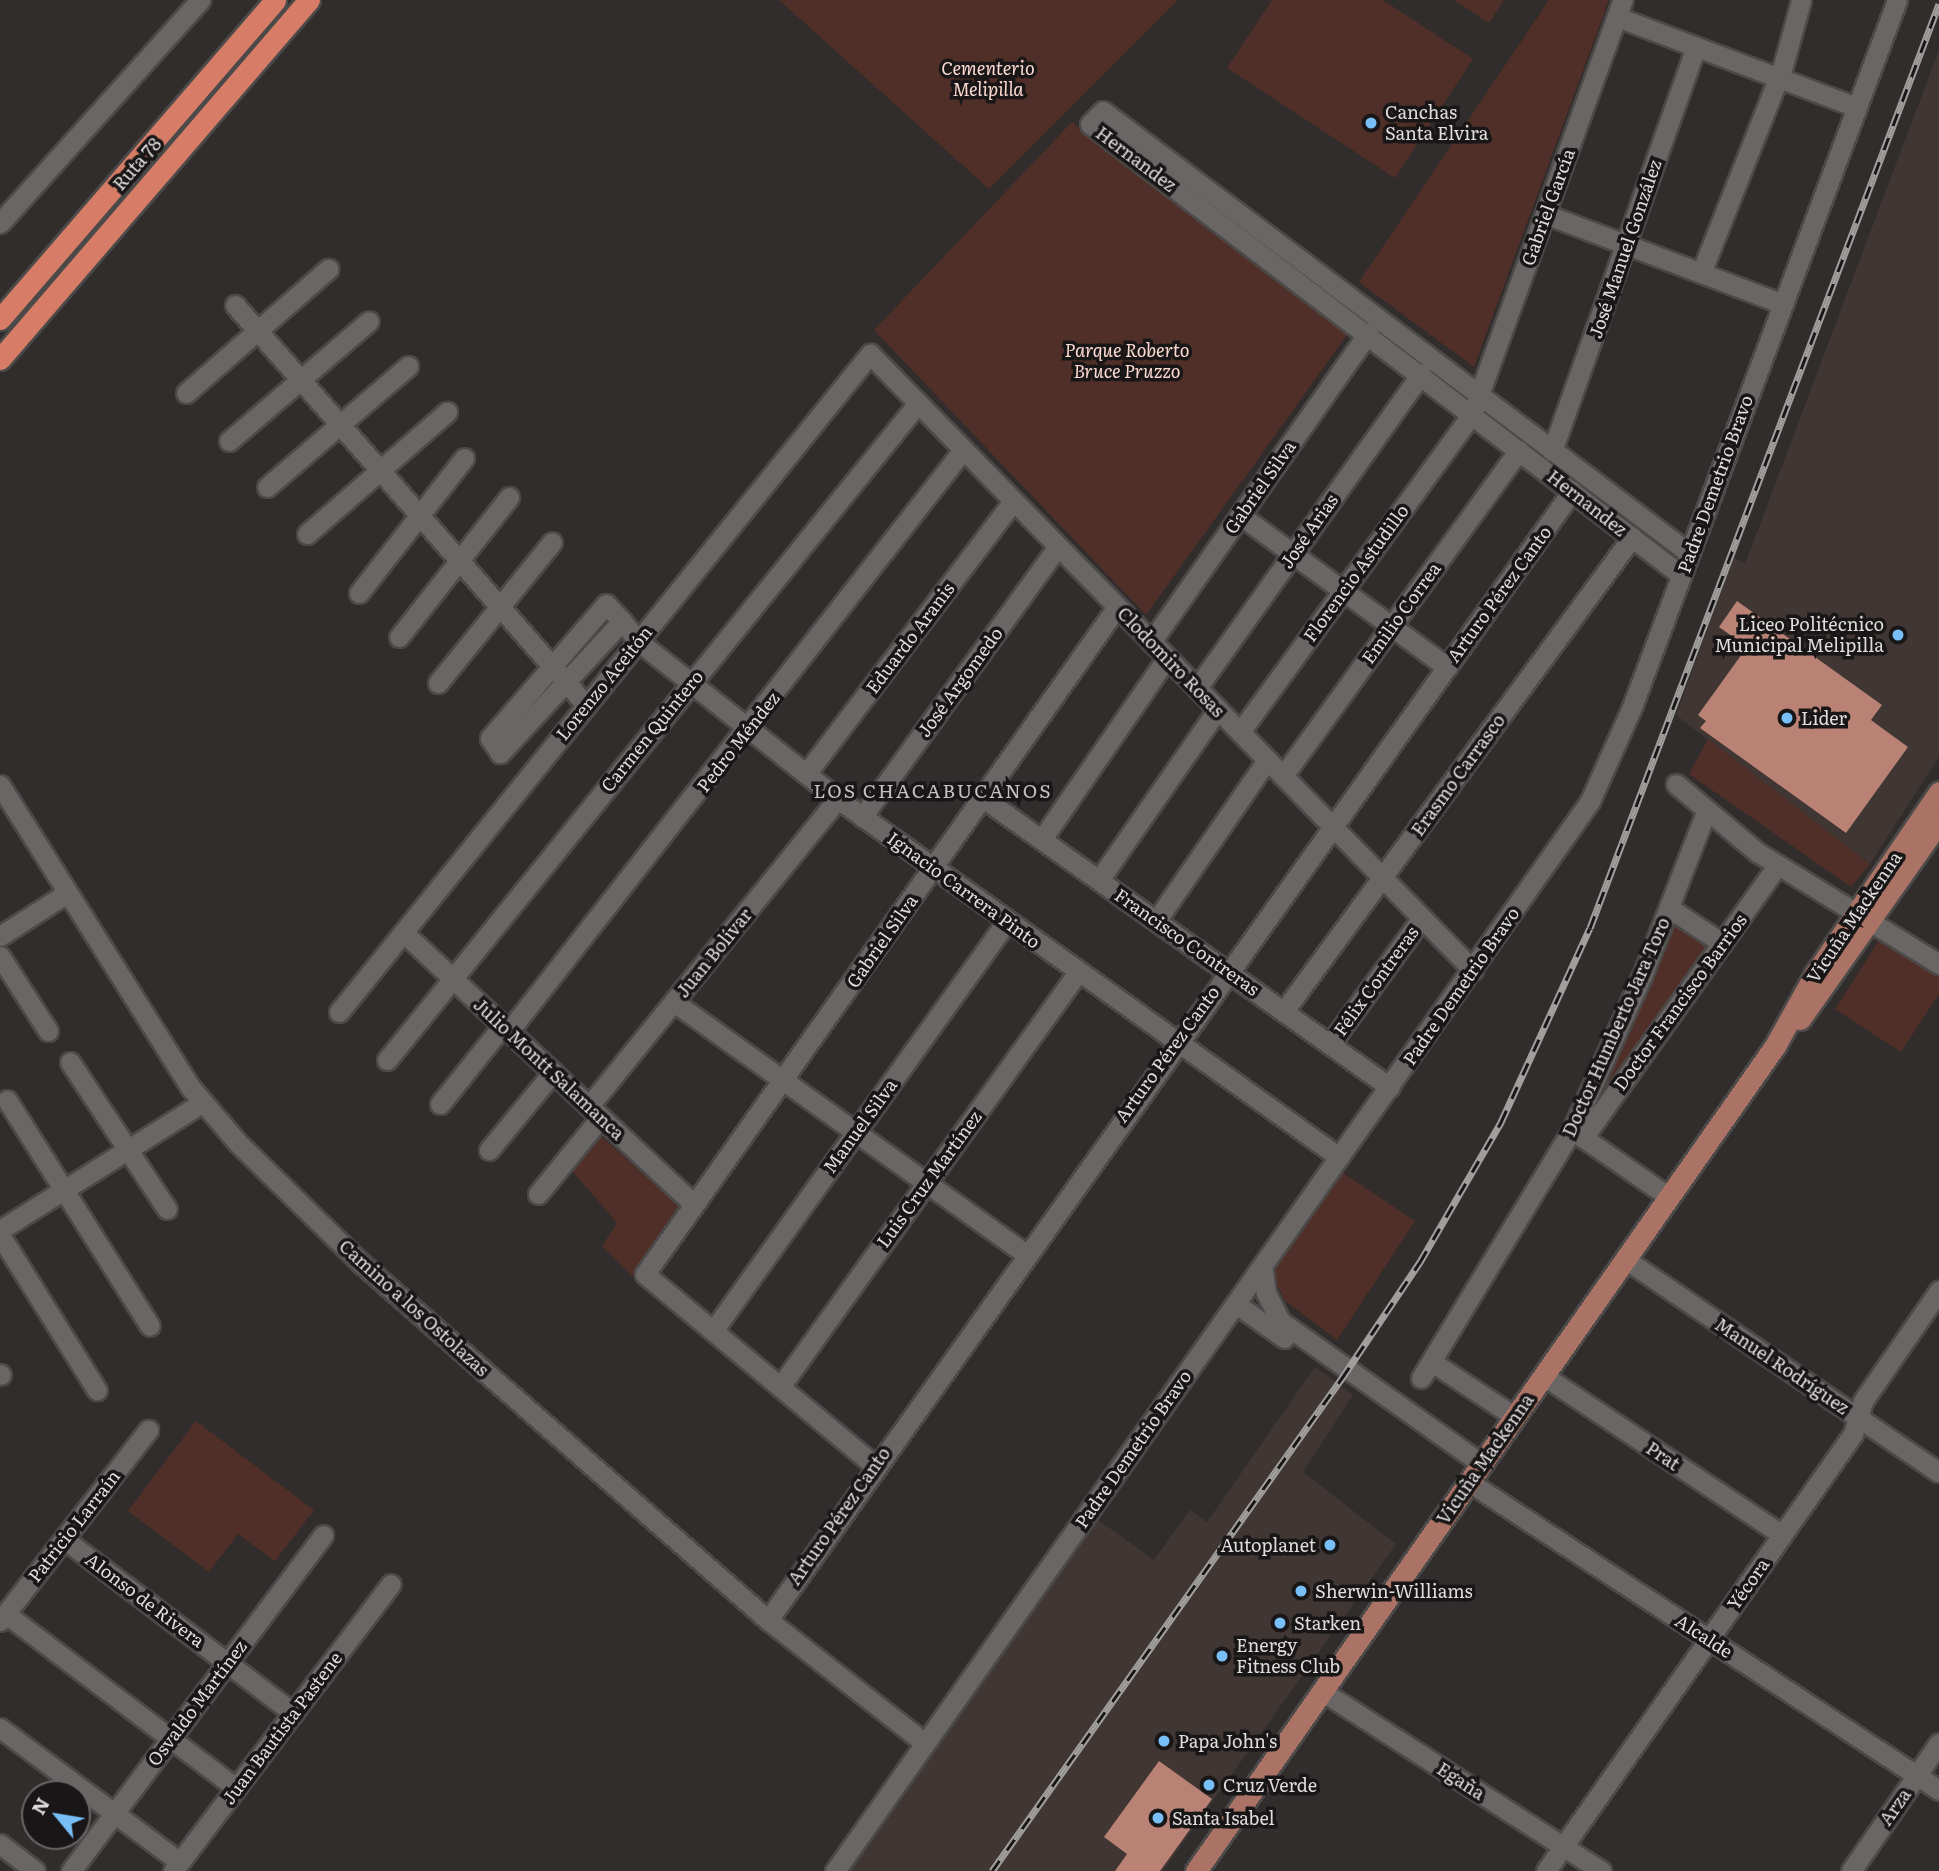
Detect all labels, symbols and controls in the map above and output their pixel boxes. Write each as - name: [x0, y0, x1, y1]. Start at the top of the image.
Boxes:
- park label: Cementerio Melipilla: [941, 58, 1035, 100]
- place label: Canchas Santa Elvira: [1385, 102, 1489, 144]
- marker: Canchas Santa Elvira: [1363, 115, 1379, 131]
- street label: Hernandez: [1092, 122, 1180, 196]
- street label: Ruta 78: [108, 133, 166, 195]
- street label: Gabriel García: [1517, 146, 1579, 268]
- street label: José Manuel González: [1584, 157, 1666, 341]
- park label: Parque Roberto Bruce Pruzzo: [1065, 340, 1189, 382]
- street label: Padre Demetrio Bravo: [1673, 392, 1757, 576]
- street label: Gabriel Silva: [1220, 436, 1300, 538]
- street label: Hernandez: [1543, 465, 1631, 541]
- street label: José Arias: [1276, 490, 1342, 572]
- street label: Florencio Astudillo: [1299, 500, 1413, 646]
- street label: Arturo Pérez Canto: [1442, 522, 1556, 666]
- street label: Emilio Correa: [1357, 558, 1445, 668]
- street label: Eduardo Aranis: [861, 578, 959, 698]
- street label: Clodomiro Rosas: [1113, 603, 1229, 721]
- place label: Liceo Politécnico Municipal Melipilla: [1714, 614, 1884, 656]
- street label: Lorenzo Aceitón: [551, 622, 657, 744]
- street label: José Argomedo: [913, 623, 1007, 741]
- marker: Liceo Politécnico Municipal Melipilla: [1890, 627, 1906, 643]
- street label: Carmen Quintero: [596, 666, 708, 796]
- street label: Pedro Méndez: [692, 688, 784, 796]
- place label: Lider: [1801, 707, 1847, 729]
- street label: Erasmo Carrasco: [1407, 710, 1509, 840]
- marker: Lider: [1779, 710, 1795, 726]
- district label: LOS CHACABUCANOS: [815, 780, 1051, 802]
- street label: Ignacio Carrera Pinto: [883, 827, 1045, 953]
- street label: Vicuña Mackenna: [1802, 847, 1906, 987]
- street label: Francisco Contreras: [1111, 884, 1263, 1000]
- street label: Gabriel Silva: [842, 890, 922, 992]
- street label: Padre Demetrio Bravo: [1398, 903, 1524, 1069]
- street label: Juan Bolívar: [672, 904, 756, 1002]
- street label: Doctor Francisco Barrios: [1609, 910, 1751, 1094]
- street label: Doctor Humberto Jara Toro: [1558, 914, 1674, 1140]
- street label: Félix Contreras: [1329, 922, 1423, 1040]
- street label: Arturo Pérez Canto: [1110, 982, 1224, 1126]
- street label: Julio Montt Salamanca: [469, 994, 629, 1144]
- street label: Manuel Silva: [819, 1075, 901, 1177]
- street label: Luis Cruz Martínez: [872, 1106, 986, 1252]
- street label: Camino a los Ostolazas: [335, 1235, 493, 1381]
- street label: Manuel Rodríguez: [1711, 1313, 1853, 1419]
- street label: Padre Demetrio Bravo: [1070, 1366, 1196, 1532]
- street label: Vicuña Mackenna: [1432, 1390, 1538, 1528]
- street label: Prat: [1642, 1437, 1684, 1475]
- street label: Arturo Pérez Canto: [783, 1443, 895, 1589]
- street label: Patricio Larraín: [24, 1466, 124, 1586]
- place label: Autoplanet: [1221, 1534, 1316, 1556]
- marker: Autoplanet: [1322, 1537, 1338, 1553]
- street label: Alonso de Rivera: [81, 1548, 209, 1652]
- street label: Yécora: [1723, 1554, 1773, 1614]
- place label: Sherwin-Williams: [1315, 1580, 1473, 1602]
- marker: Sherwin-Williams: [1293, 1583, 1309, 1599]
- street label: Alcalde: [1671, 1610, 1737, 1662]
- place label: Starken: [1294, 1612, 1361, 1634]
- marker: Starken: [1272, 1615, 1288, 1631]
- place label: Energy Fitness Club: [1236, 1635, 1340, 1678]
- street label: Osvaldo Martínez: [143, 1636, 251, 1770]
- street label: Juan Bautista Pastene: [218, 1647, 346, 1809]
- marker: Energy Fitness Club: [1214, 1648, 1230, 1664]
- place label: Papa John's: [1178, 1730, 1277, 1752]
- marker: Papa John's: [1156, 1733, 1172, 1749]
- street label: Egaña: [1433, 1758, 1489, 1804]
- place label: Cruz Verde: [1223, 1774, 1317, 1796]
- marker: Cruz Verde: [1201, 1777, 1217, 1793]
- north arrow: [21, 1780, 91, 1850]
- street label: Arza: [1875, 1784, 1915, 1830]
- text: N: [23, 1792, 56, 1819]
- place label: Santa Isabel: [1172, 1807, 1275, 1829]
- marker: Santa Isabel: [1150, 1810, 1166, 1826]

